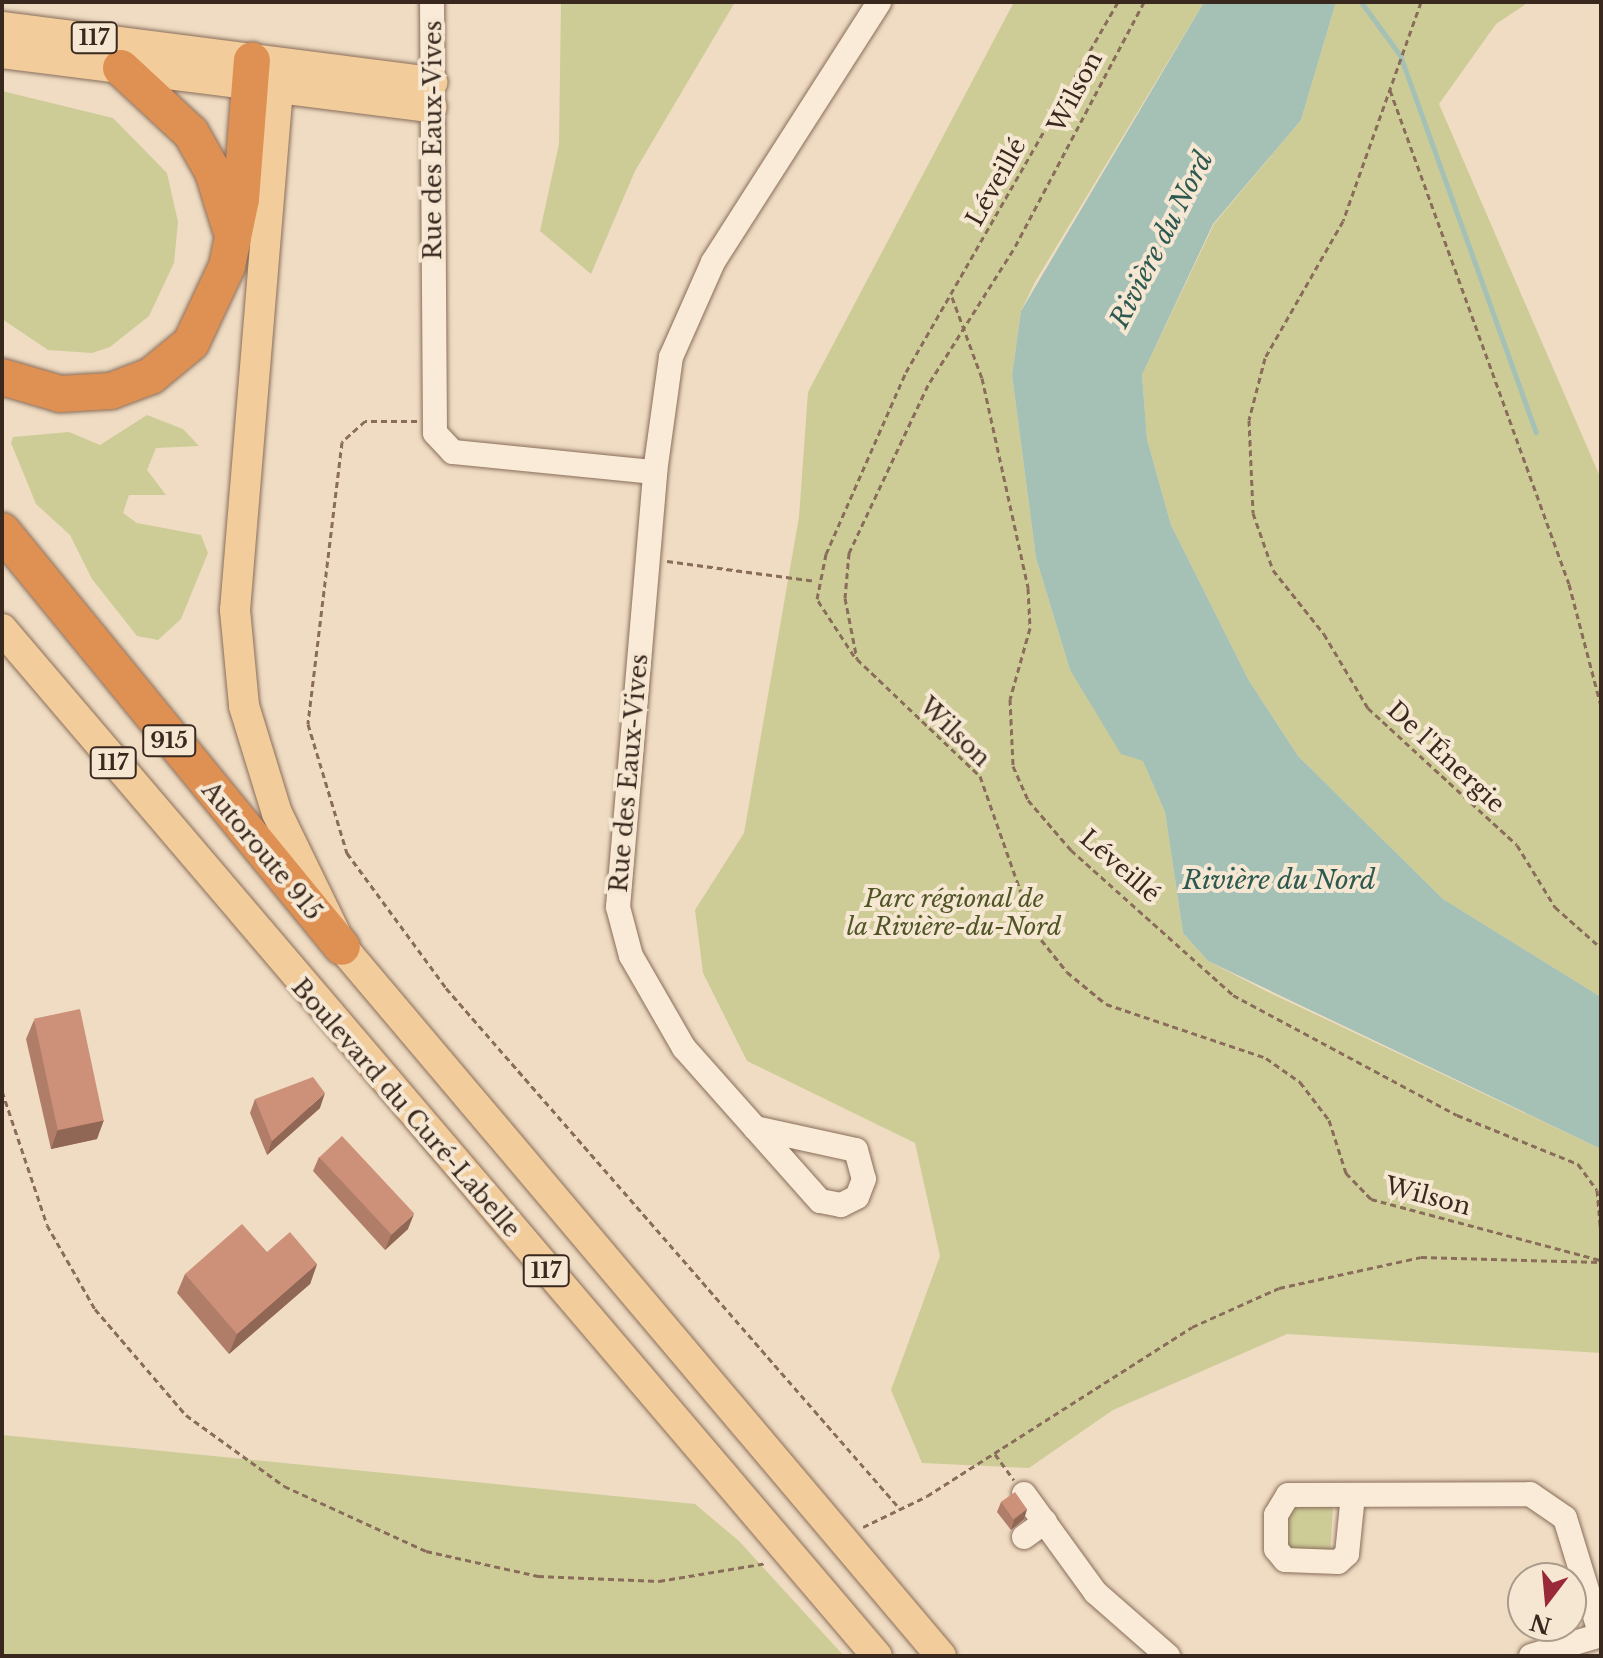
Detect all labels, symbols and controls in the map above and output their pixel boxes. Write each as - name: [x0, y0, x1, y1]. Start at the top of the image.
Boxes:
- road number: 117: [70, 20, 118, 56]
- street label: Rue des Eaux-Vives: [419, 20, 447, 260]
- street label: Wilson: [1042, 47, 1108, 137]
- street label: Léveillé: [960, 133, 1032, 231]
- water label: Rivière du Nord: [1104, 146, 1220, 334]
- street label: Rue des Eaux-Vives: [604, 652, 654, 894]
- street label: Wilson: [914, 691, 996, 773]
- street label: De l'Énergie: [1381, 695, 1511, 819]
- road number: 915: [141, 723, 197, 759]
- road number: 117: [89, 745, 137, 781]
- street label: Autoroute 915: [196, 776, 328, 926]
- street label: Léveillé: [1074, 824, 1166, 908]
- water label: Rivière du Nord: [1182, 865, 1376, 897]
- park label: Parc régional de la Rivière-du-Nord: [846, 885, 1062, 941]
- street label: Boulevard du Curé-Labelle: [286, 973, 526, 1243]
- street label: Wilson: [1382, 1171, 1474, 1221]
- road number: 117: [522, 1253, 570, 1289]
- north arrow: [1507, 1562, 1587, 1642]
- text: N: [1527, 1608, 1554, 1639]

